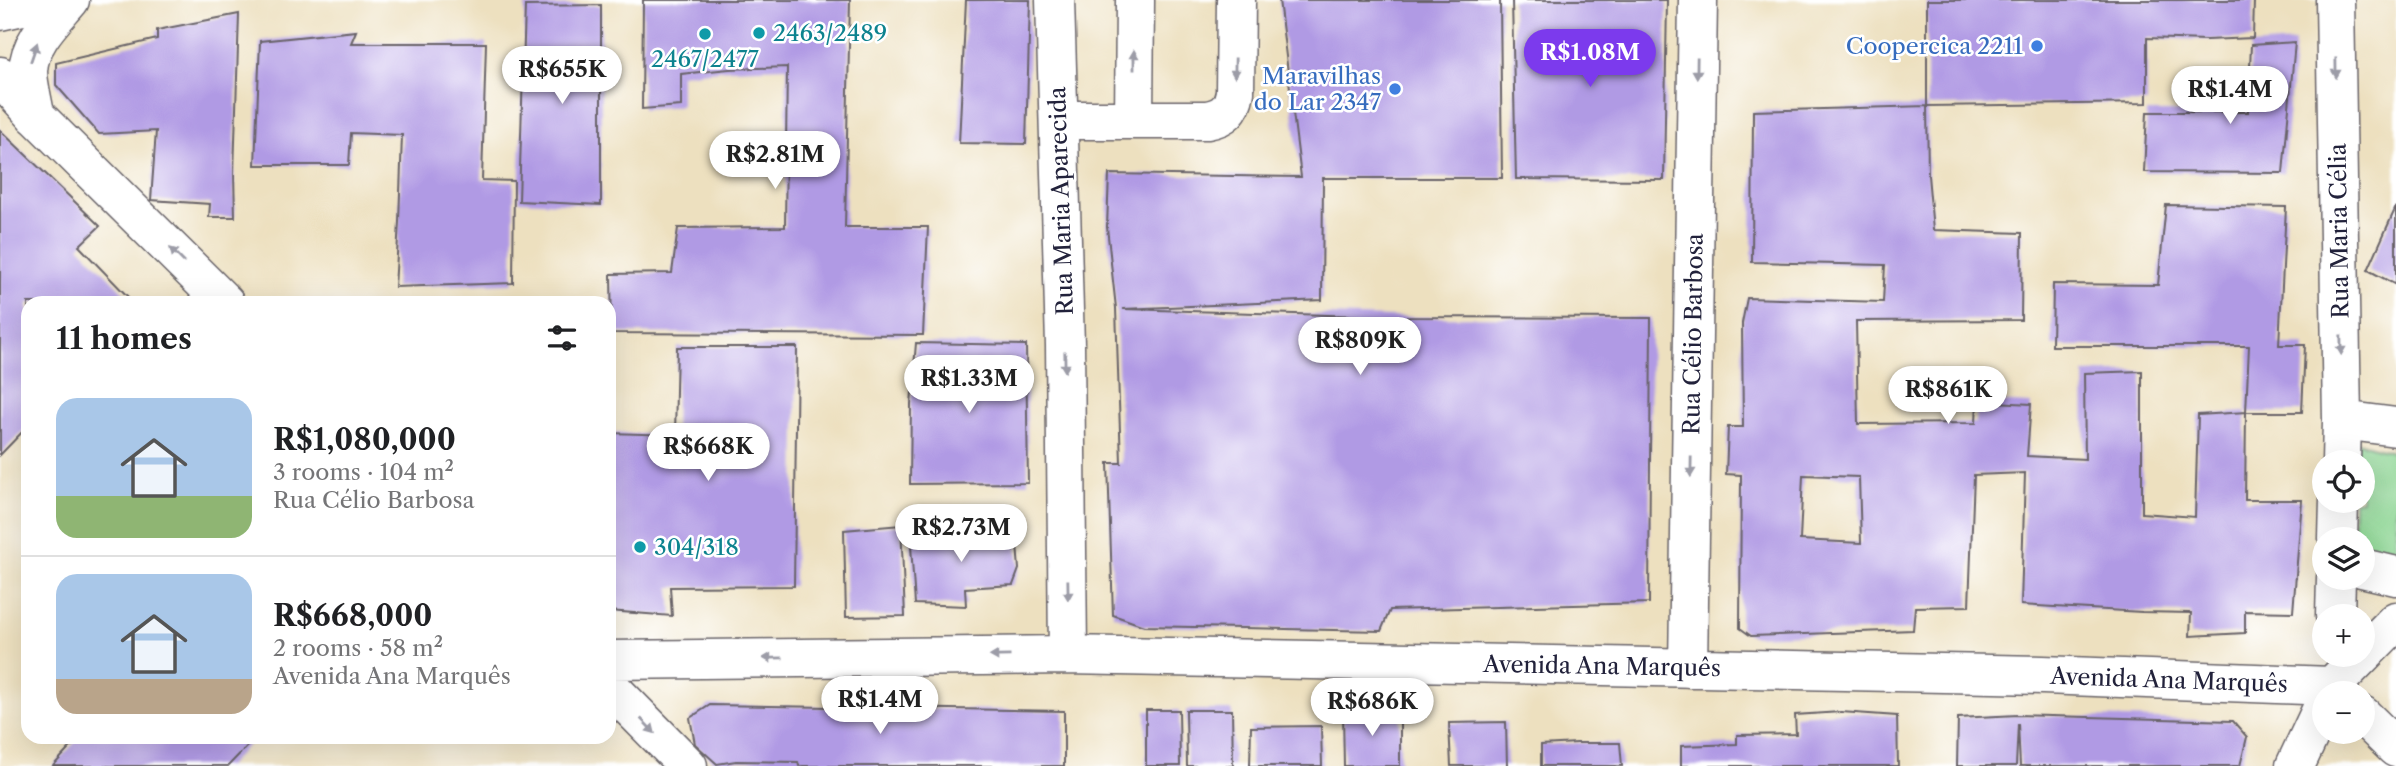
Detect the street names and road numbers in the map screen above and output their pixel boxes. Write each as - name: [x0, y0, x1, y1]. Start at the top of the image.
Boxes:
- street label: Rua Maria Aparecida: [1043, 85, 1079, 316]
- street label: Rua Maria Célia: [2323, 142, 2355, 319]
- street label: Rua Célio Barbosa: [1677, 232, 1709, 435]
- street label: Avenida Ana Marquês: [1482, 650, 1721, 682]
- street label: Avenida Ana Marquês: [2049, 662, 2288, 698]

